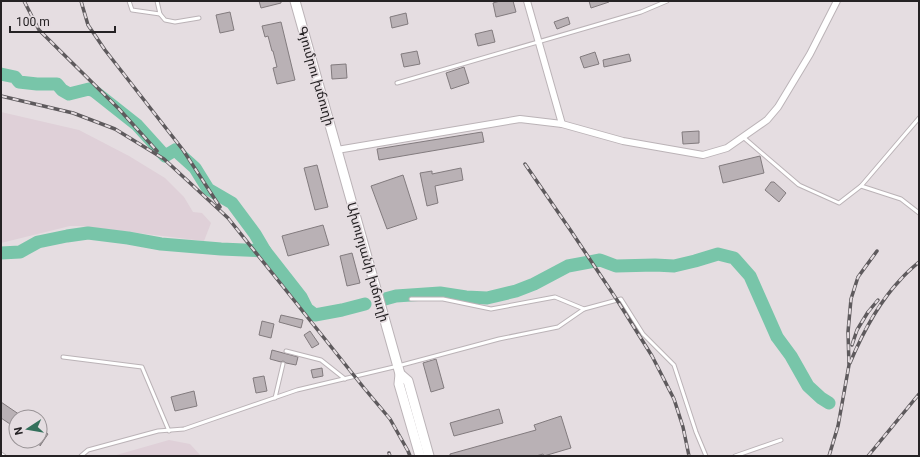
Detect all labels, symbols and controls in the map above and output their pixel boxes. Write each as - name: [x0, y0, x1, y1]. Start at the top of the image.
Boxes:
- scale bar: [10, 8, 115, 34]
- text: 100 m: [16, 15, 50, 29]
- street label: Գյումրու խճուղի: [295, 25, 337, 127]
- street label: Ախուրյանի խճուղի: [344, 201, 392, 323]
- north arrow: [8, 409, 48, 449]
- text: N: [11, 426, 26, 436]

